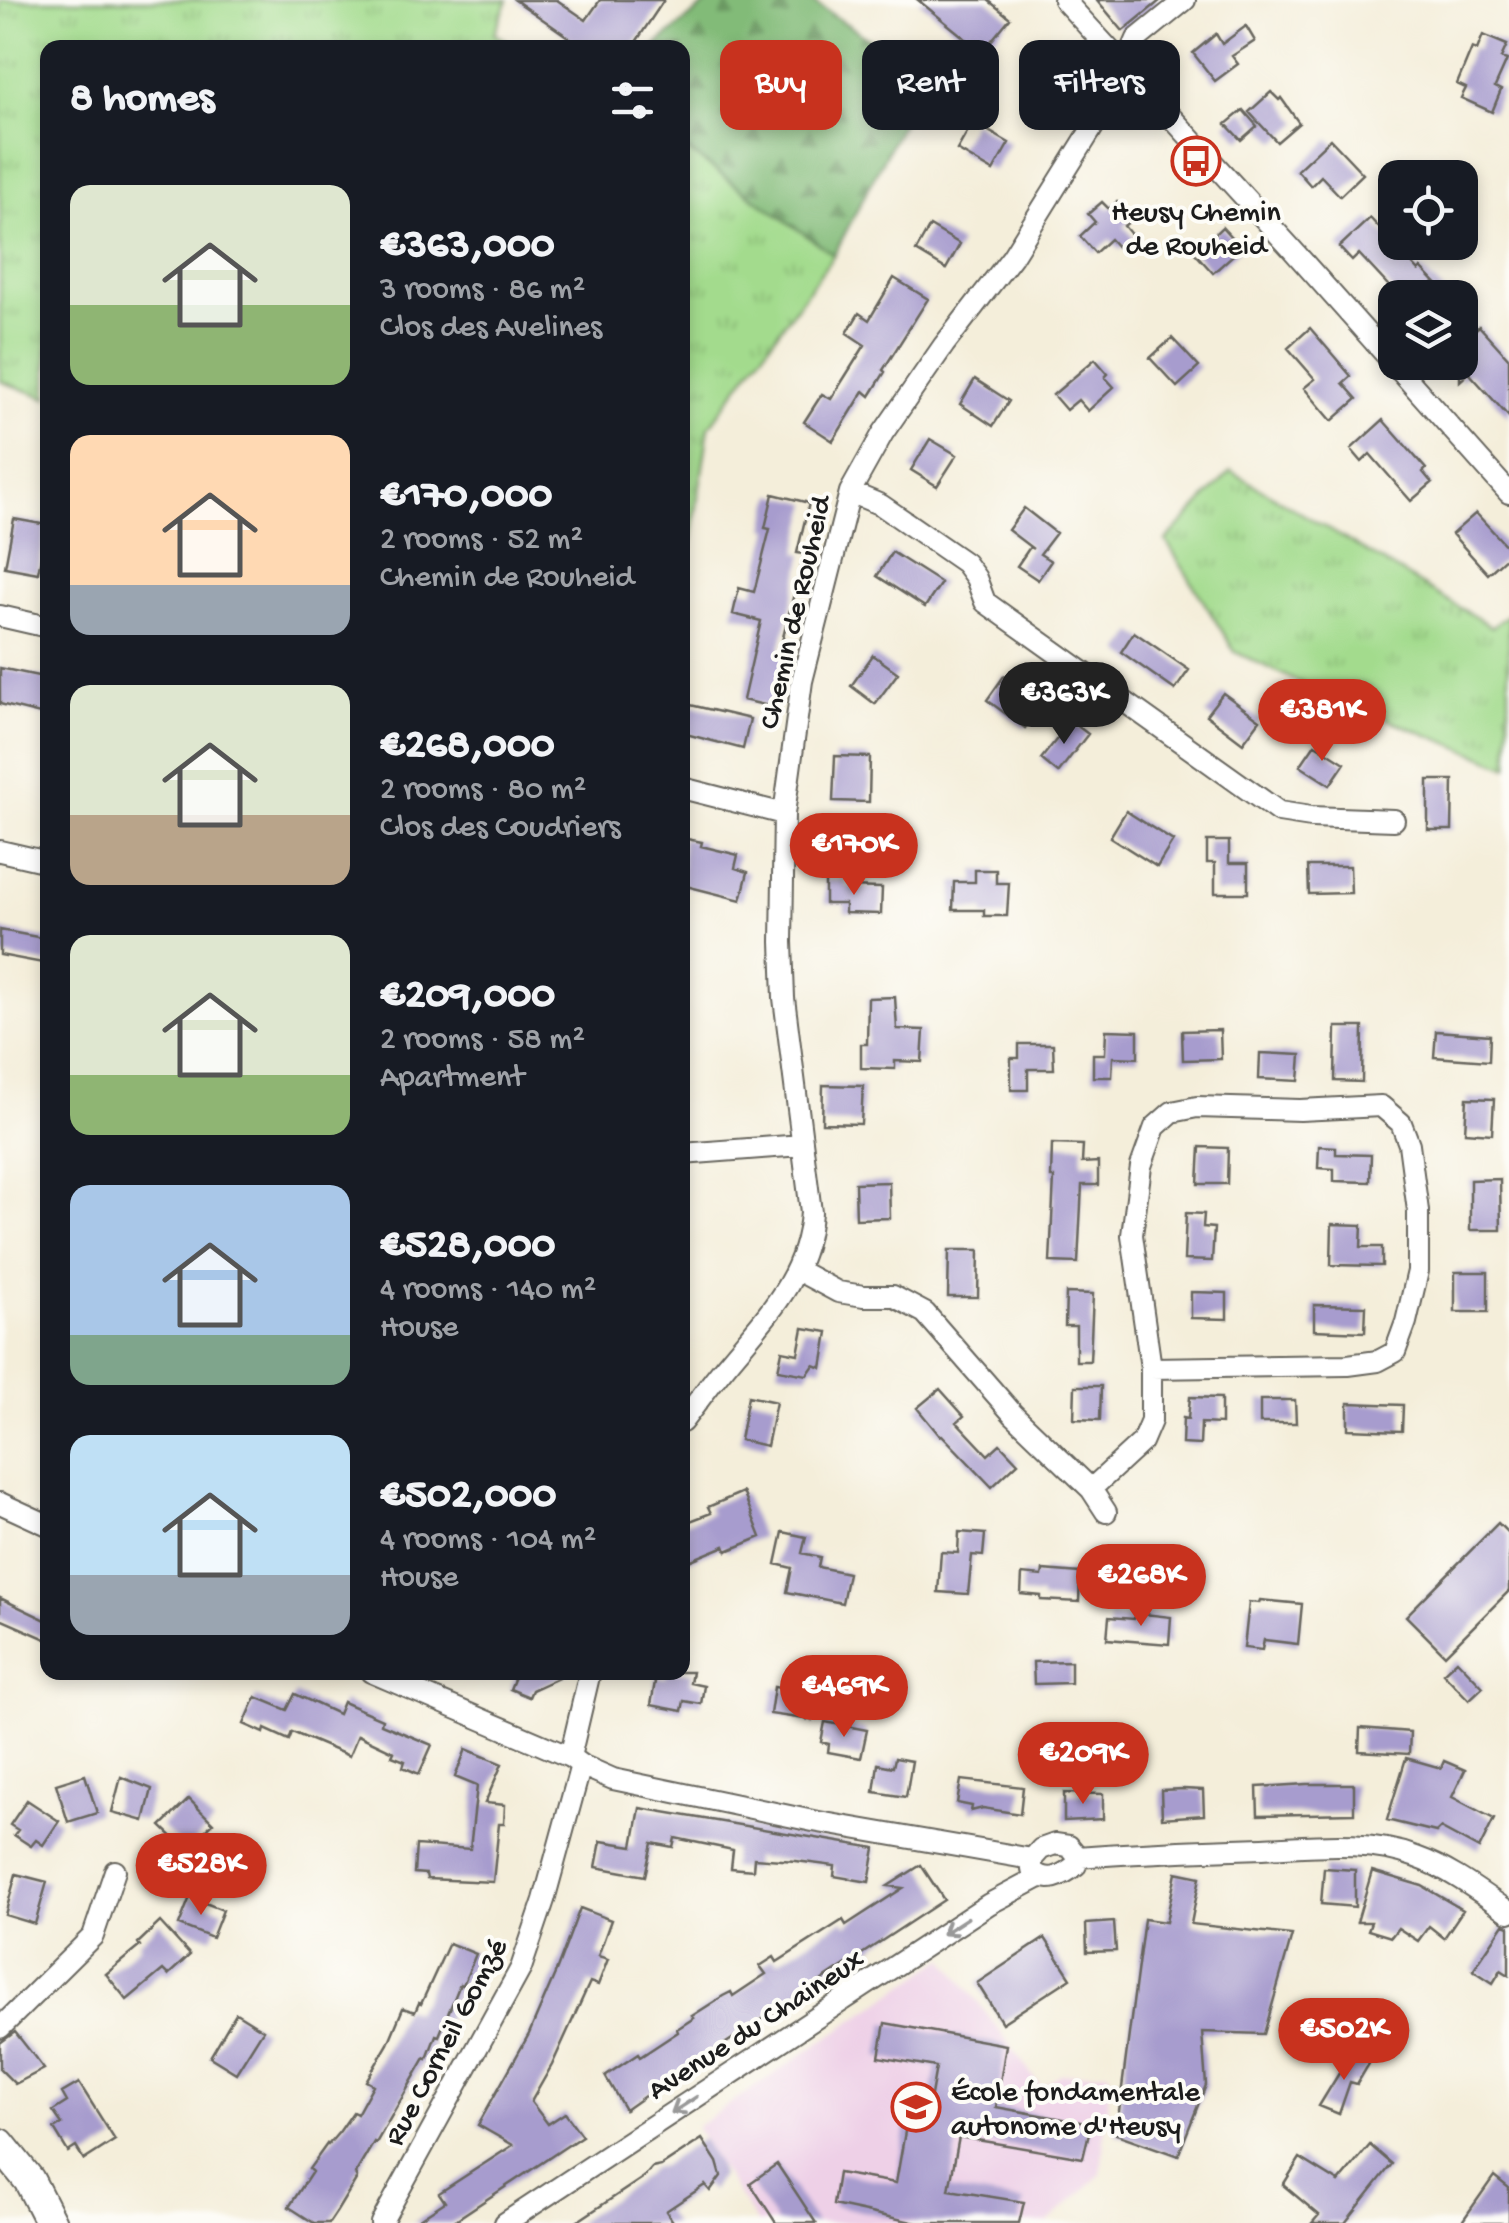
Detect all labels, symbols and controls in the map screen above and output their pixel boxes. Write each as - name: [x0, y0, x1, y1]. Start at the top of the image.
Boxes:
- chip: Buy: [720, 40, 842, 130]
- chip: Rent: [862, 40, 999, 130]
- chip: Filters: [1019, 40, 1180, 130]
- icon: filters: [605, 73, 660, 128]
- text: 8 homes: [70, 76, 214, 125]
- bus stop icon: Heusy Chemin de Rouheid: [1170, 135, 1222, 187]
- map controls: [1378, 160, 1478, 380]
- button: locate: [1378, 160, 1478, 260]
- place label: Heusy Chemin de Rouheid: [1111, 197, 1281, 266]
- text: €363,000: [380, 223, 555, 272]
- icon: home: [150, 225, 270, 345]
- text: 3 rooms · 86 m²: [380, 272, 585, 310]
- button: layers: [1378, 280, 1478, 380]
- text: Clos des Avelines: [380, 310, 602, 348]
- text: €170,000: [380, 473, 552, 522]
- icon: home: [150, 475, 270, 595]
- street label: Chemin de Rouheid: [754, 491, 842, 733]
- text: 2 rooms · 52 m²: [380, 522, 583, 560]
- text: Chemin de Rouheid: [380, 560, 634, 598]
- pin: €363K: [994, 662, 1134, 747]
- text: €363K: [1021, 675, 1107, 713]
- pin: €381K: [1252, 679, 1392, 764]
- text: €381K: [1280, 692, 1364, 730]
- text: €268,000: [380, 723, 555, 772]
- icon: home: [150, 725, 270, 845]
- text: 2 rooms · 80 m²: [380, 772, 586, 810]
- text: Clos des Coudriers: [380, 810, 621, 848]
- pin: €170K: [784, 813, 924, 898]
- text: €170K: [812, 826, 896, 864]
- text: €209,000: [380, 973, 555, 1022]
- icon: home: [150, 975, 270, 1095]
- text: 2 rooms · 58 m²: [380, 1022, 585, 1060]
- text: Apartment: [380, 1060, 524, 1098]
- text: €528,000: [380, 1223, 555, 1272]
- icon: home: [150, 1225, 270, 1345]
- text: 4 rooms · 140 m²: [380, 1272, 596, 1310]
- text: House: [380, 1310, 458, 1348]
- text: €502,000: [380, 1473, 556, 1522]
- icon: home: [150, 1475, 270, 1595]
- text: 4 rooms · 104 m²: [380, 1522, 596, 1560]
- pin: €268K: [1071, 1544, 1211, 1629]
- text: €268K: [1098, 1557, 1184, 1595]
- text: House: [380, 1560, 458, 1598]
- pin: €469K: [774, 1655, 914, 1740]
- text: €469K: [802, 1668, 886, 1706]
- pin: €209K: [1013, 1722, 1153, 1807]
- text: €209K: [1040, 1735, 1126, 1773]
- pin: €528K: [131, 1833, 271, 1918]
- text: €528K: [158, 1846, 244, 1884]
- one-way arrow: [942, 1915, 970, 1936]
- street label: Rue Corneil Gomzé: [379, 1933, 517, 2153]
- street label: Avenue du Chaineux: [643, 1944, 873, 2110]
- pin: €502K: [1274, 1998, 1414, 2083]
- text: €502K: [1300, 2011, 1388, 2049]
- place label: École fondamentale autonome d'Heusy: [951, 2077, 1200, 2146]
- school or university icon: École fondamentale autonome d'Heusy: [890, 2081, 942, 2133]
- one-way arrow: [671, 2095, 699, 2116]

